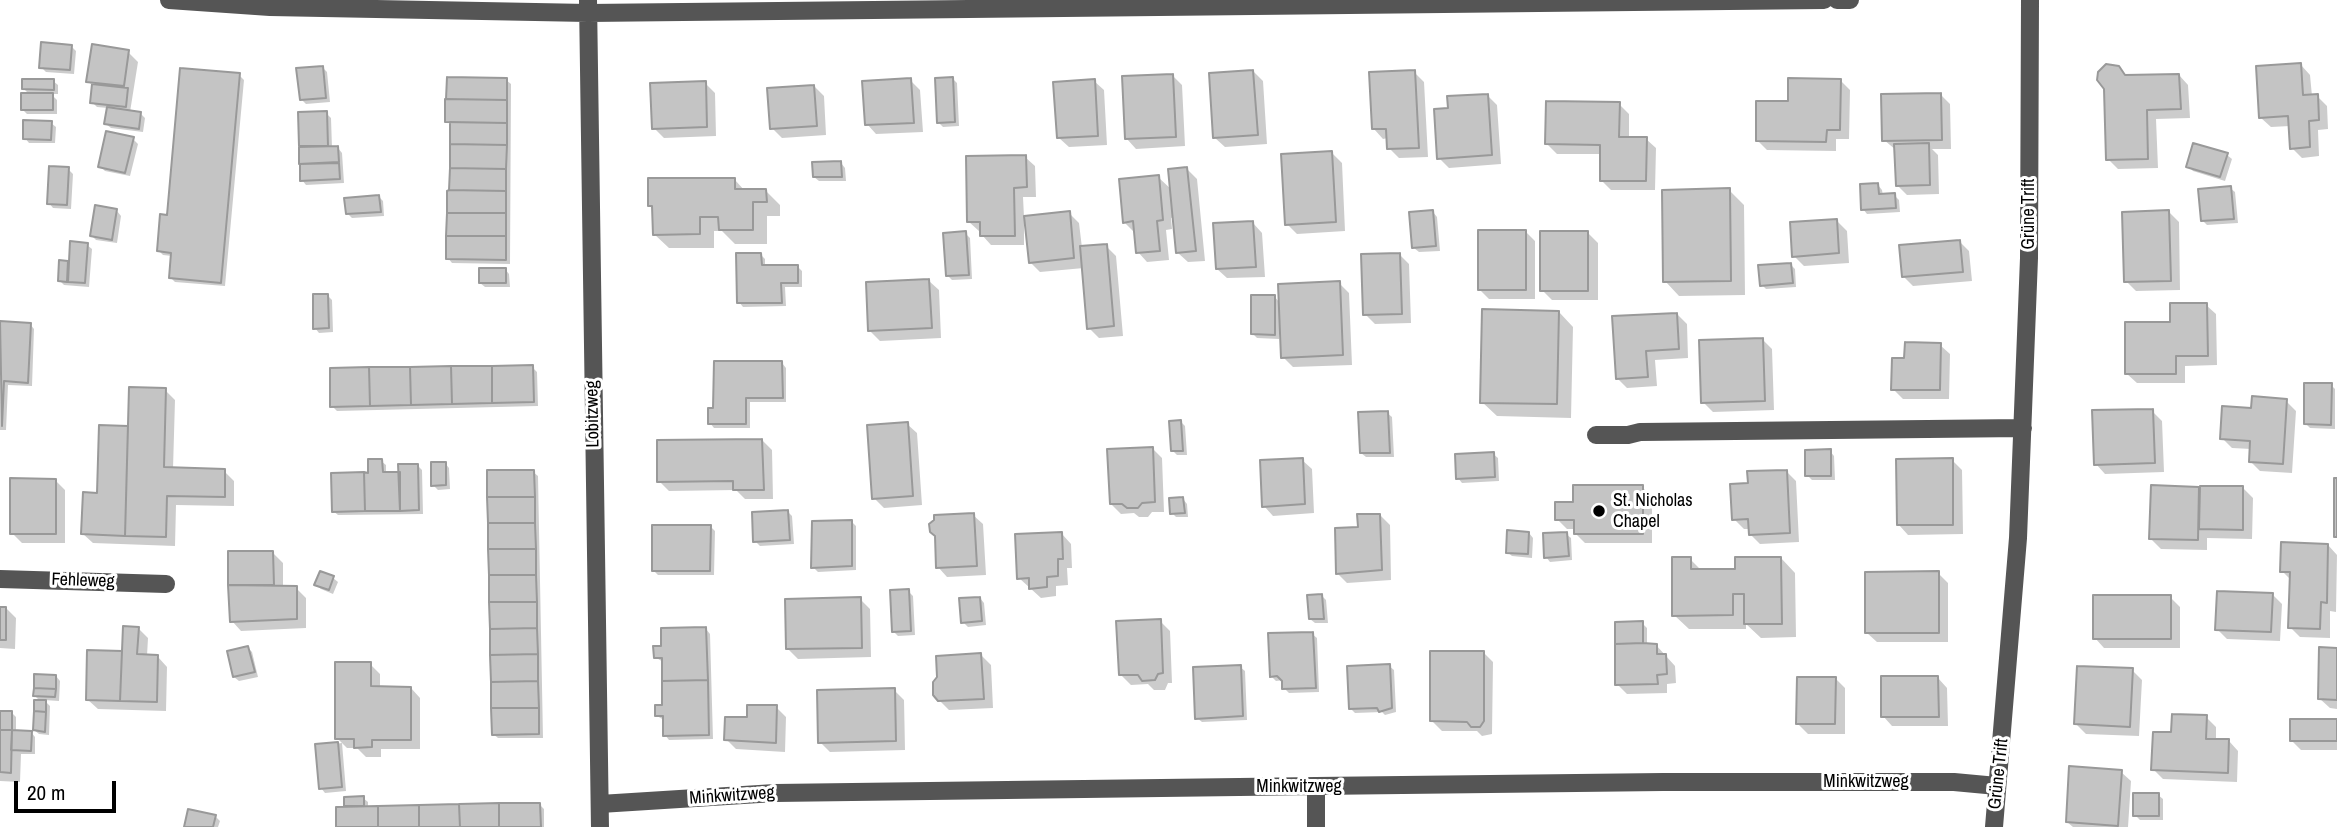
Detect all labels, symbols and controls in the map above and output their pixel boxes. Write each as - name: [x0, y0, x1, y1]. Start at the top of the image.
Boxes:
- street label: Grüne Trift: [2018, 179, 2040, 249]
- street label: Lobitzweg: [582, 380, 604, 448]
- place label: St. Nicholas Chapel: [1613, 490, 1693, 532]
- marker: St. Nicholas Chapel: [1591, 503, 1607, 519]
- street label: Fehleweg: [51, 569, 115, 593]
- street label: Grüne Trift: [1985, 738, 2013, 810]
- scale bar: [18, 768, 119, 812]
- street label: Minkwitzweg: [1823, 771, 1909, 793]
- street label: Minkwitzweg: [1256, 776, 1342, 798]
- text: 20 m: [27, 778, 65, 807]
- street label: Minkwitzweg: [689, 782, 775, 810]

